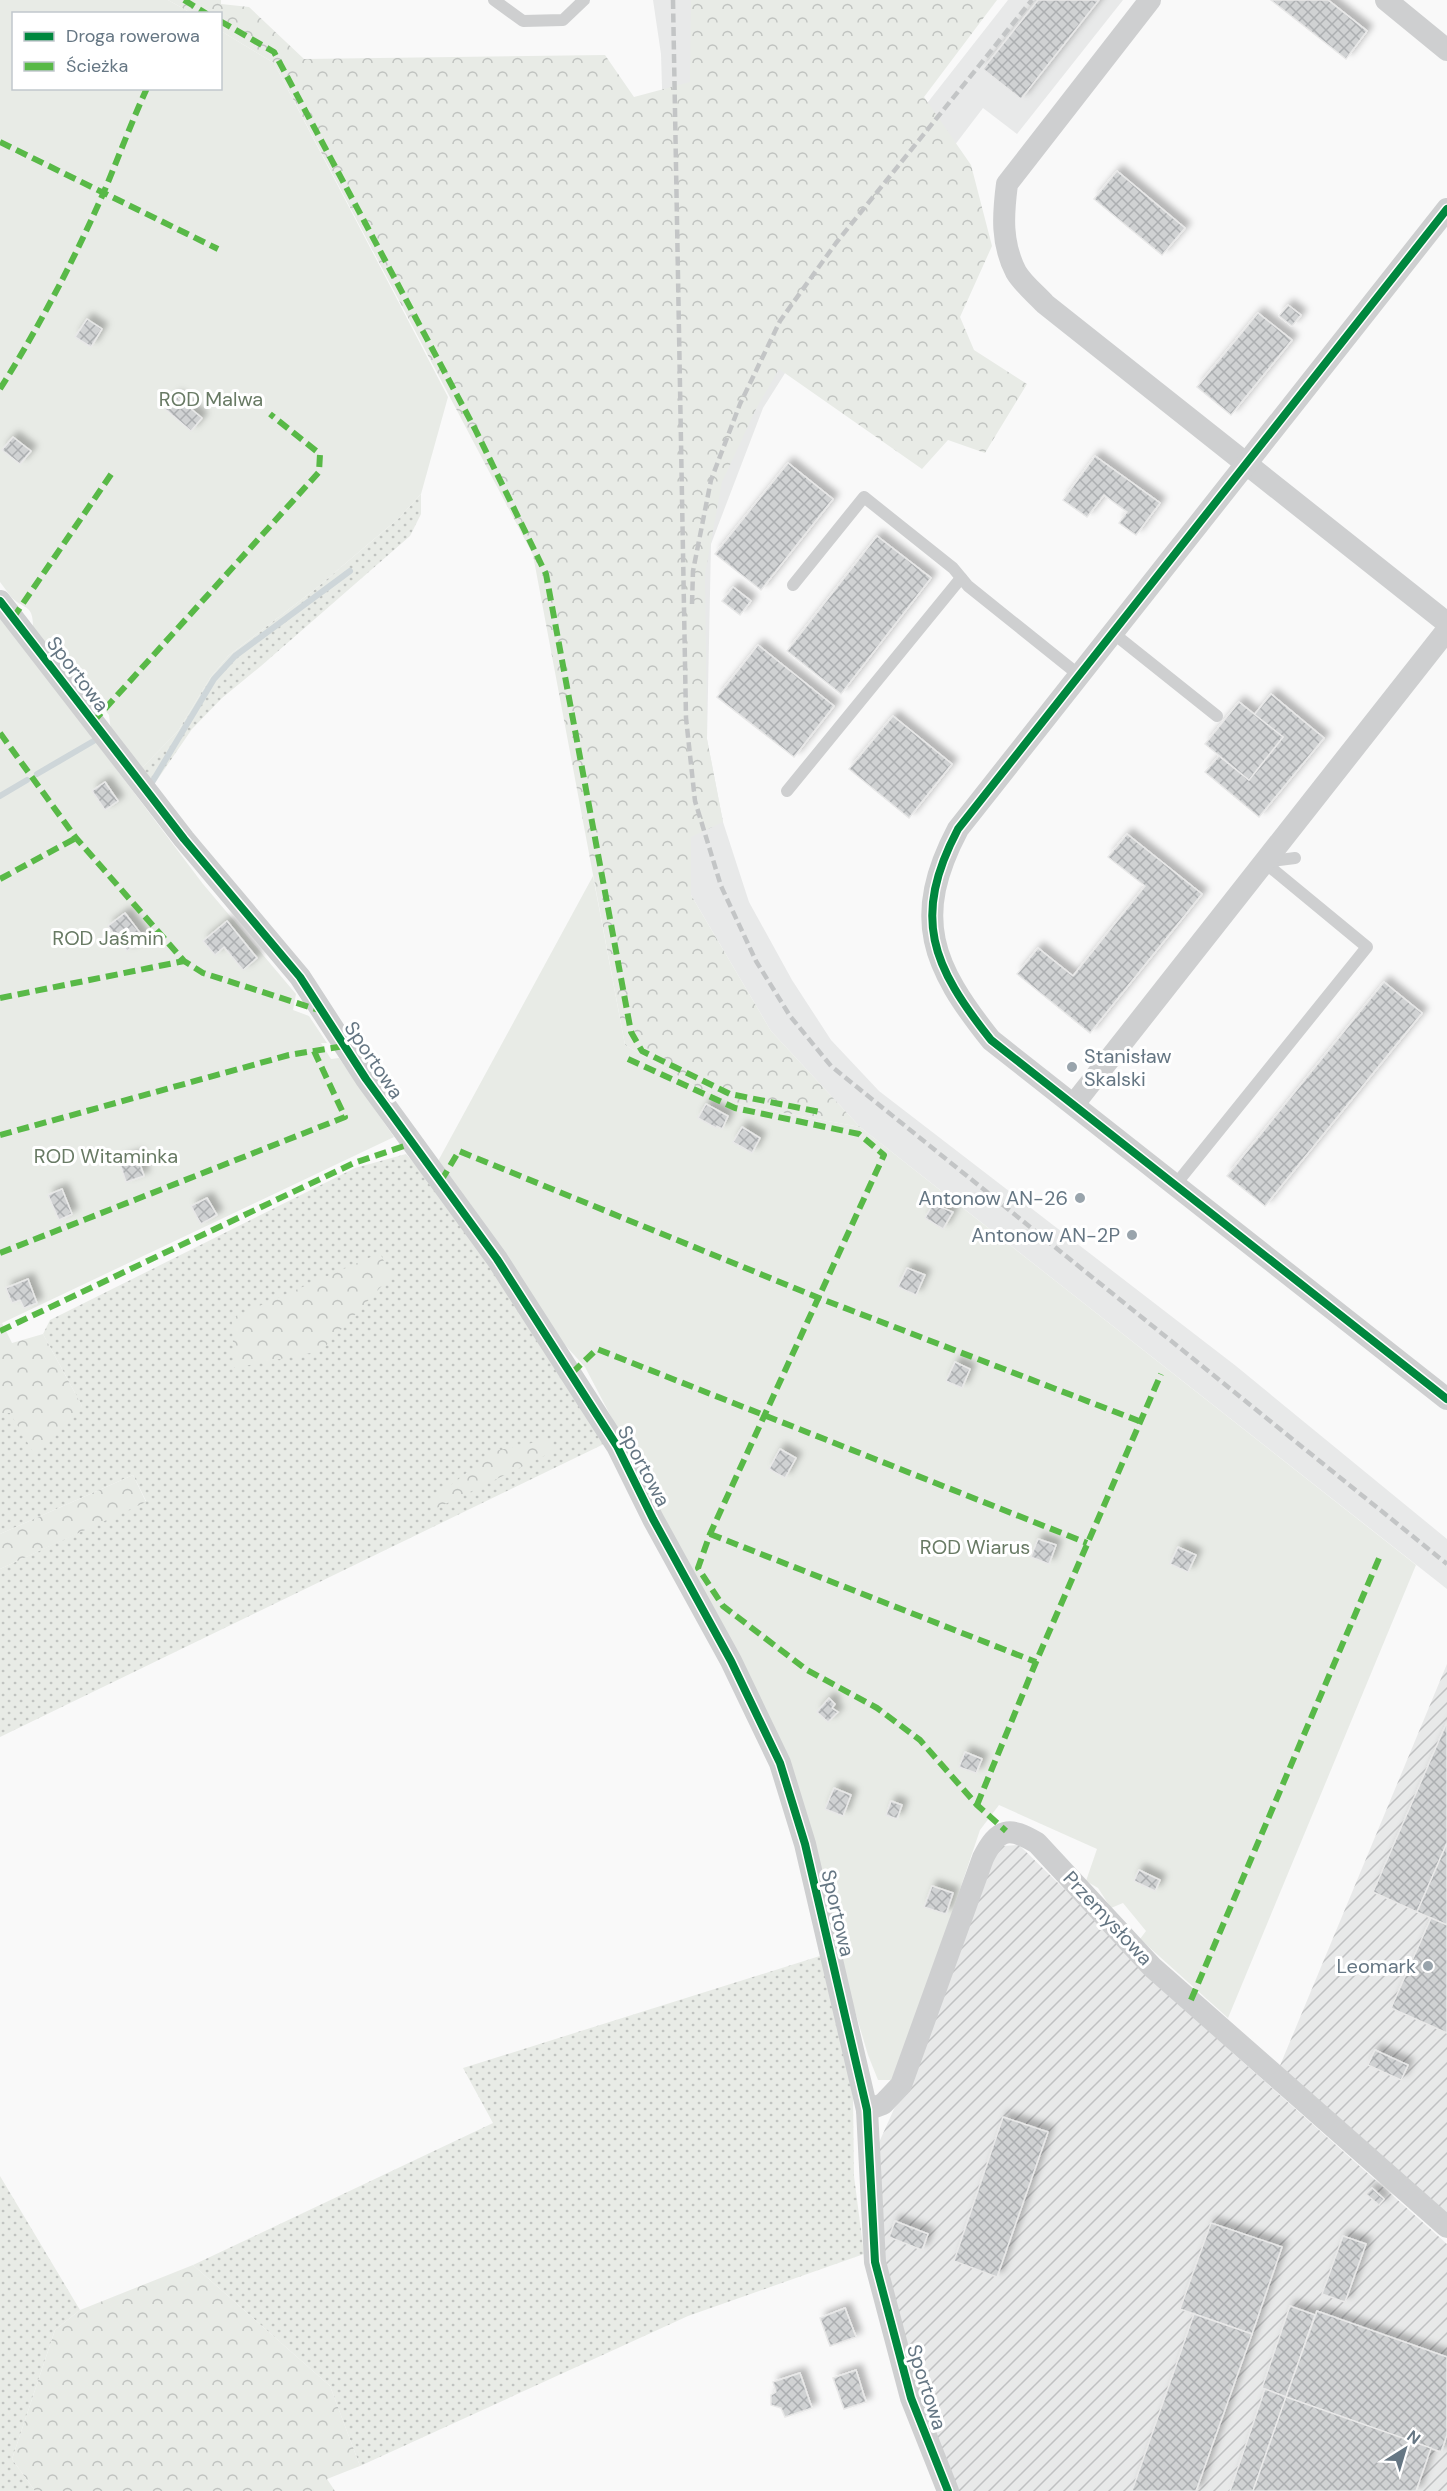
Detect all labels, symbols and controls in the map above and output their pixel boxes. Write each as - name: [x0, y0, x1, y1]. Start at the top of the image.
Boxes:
- legend: [12, 12, 222, 90]
- text: Droga rowerowa: [66, 24, 200, 48]
- text: Ścieżka: [66, 54, 128, 78]
- park label: ROD Malwa: [159, 386, 263, 412]
- street label: Sportowa: [41, 631, 115, 717]
- park label: ROD Jaśmin: [52, 925, 164, 951]
- street label: Sportowa: [339, 1016, 409, 1104]
- place label: Stanisław Skalski: [1084, 1043, 1172, 1092]
- marker: Stanisław Skalski: [1065, 1060, 1079, 1074]
- park label: ROD Witaminka: [34, 1143, 178, 1169]
- place label: Antonow AN-26: [918, 1185, 1068, 1211]
- marker: Antonow AN-26: [1073, 1191, 1087, 1205]
- place label: Antonow AN-2P: [971, 1222, 1120, 1248]
- marker: Antonow AN-2P: [1125, 1228, 1139, 1242]
- street label: Sportowa: [612, 1421, 676, 1511]
- park label: ROD Wiarus: [920, 1534, 1030, 1560]
- street label: Przemysłowa: [1058, 1865, 1158, 1971]
- street label: Sportowa: [815, 1867, 861, 1959]
- place label: Leomark: [1336, 1953, 1416, 1979]
- marker: Leomark: [1421, 1959, 1435, 1973]
- street label: Sportowa: [901, 2341, 953, 2433]
- north arrow: [1375, 2419, 1435, 2479]
- text: N: [1403, 2426, 1425, 2449]

